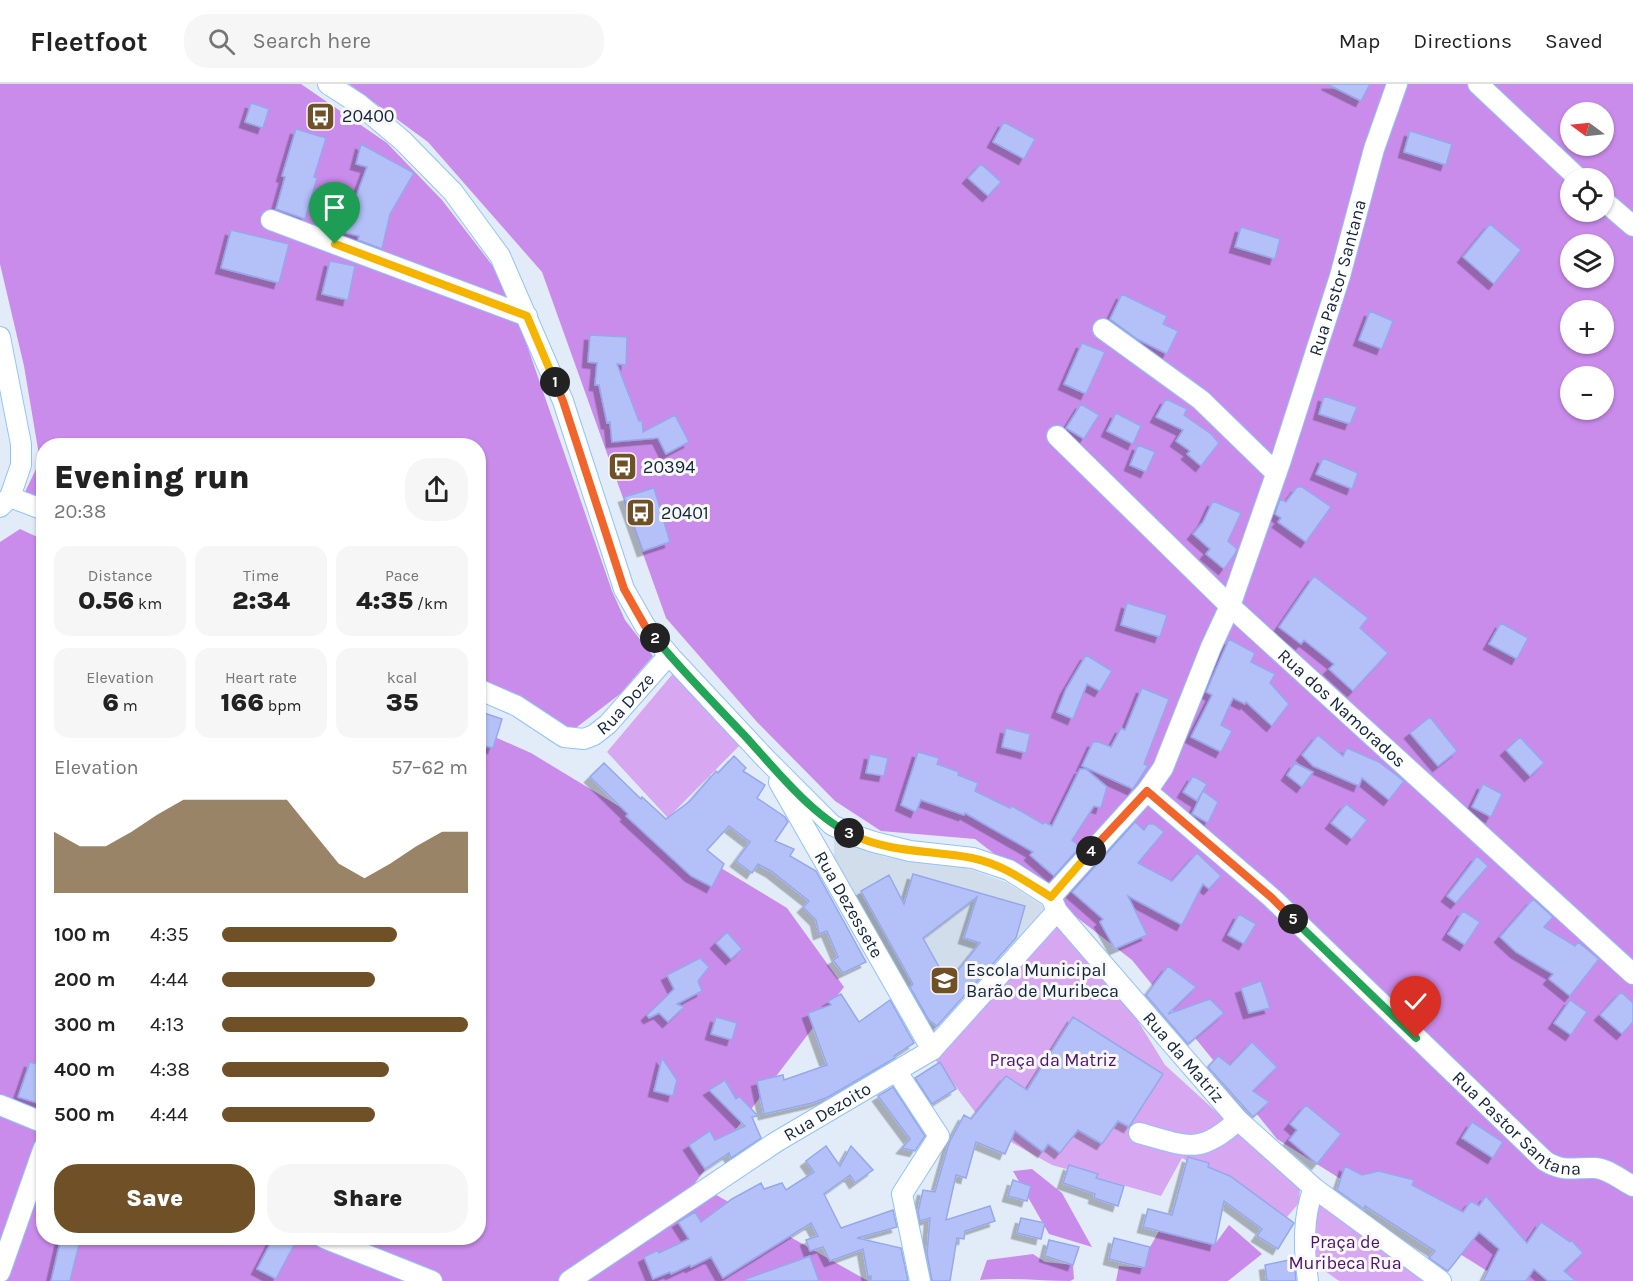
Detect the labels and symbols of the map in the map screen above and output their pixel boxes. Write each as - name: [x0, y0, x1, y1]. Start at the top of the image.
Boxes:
- bus stop icon: 20400: [305, 100, 337, 132]
- north arrow: [1560, 102, 1614, 156]
- place label: 20400: [342, 105, 395, 127]
- pin: [309, 182, 360, 244]
- street label: Rua Pastor Santana: [1304, 197, 1371, 359]
- pin: 1: [540, 367, 570, 397]
- bus stop icon: 20394: [606, 451, 638, 483]
- place label: 20394: [643, 456, 695, 478]
- bus stop icon: 20401: [624, 497, 656, 529]
- place label: 20401: [661, 502, 709, 524]
- pin: 2: [640, 623, 670, 653]
- street label: Rua dos Namorados: [1273, 644, 1410, 772]
- street label: Rua Doze: [592, 669, 659, 740]
- pin: 3: [834, 818, 864, 848]
- pin: 4: [1076, 836, 1106, 866]
- street label: Rua Dezessete: [810, 847, 888, 962]
- pin: 5: [1278, 904, 1308, 934]
- place label: Escola Municipal Barão de Muribeca: [966, 959, 1119, 1002]
- school or university icon: Escola Municipal Barão de Muribeca: [929, 964, 961, 996]
- pin: [1390, 976, 1441, 1038]
- street label: Rua da Matriz: [1138, 1007, 1229, 1107]
- park label: Praça da Matriz: [989, 1049, 1117, 1071]
- street label: Rua Pastor Santana: [1448, 1067, 1581, 1180]
- street label: Rua Dezoito: [780, 1077, 875, 1146]
- park label: Praça de Muribeca Rua: [1288, 1231, 1402, 1274]

